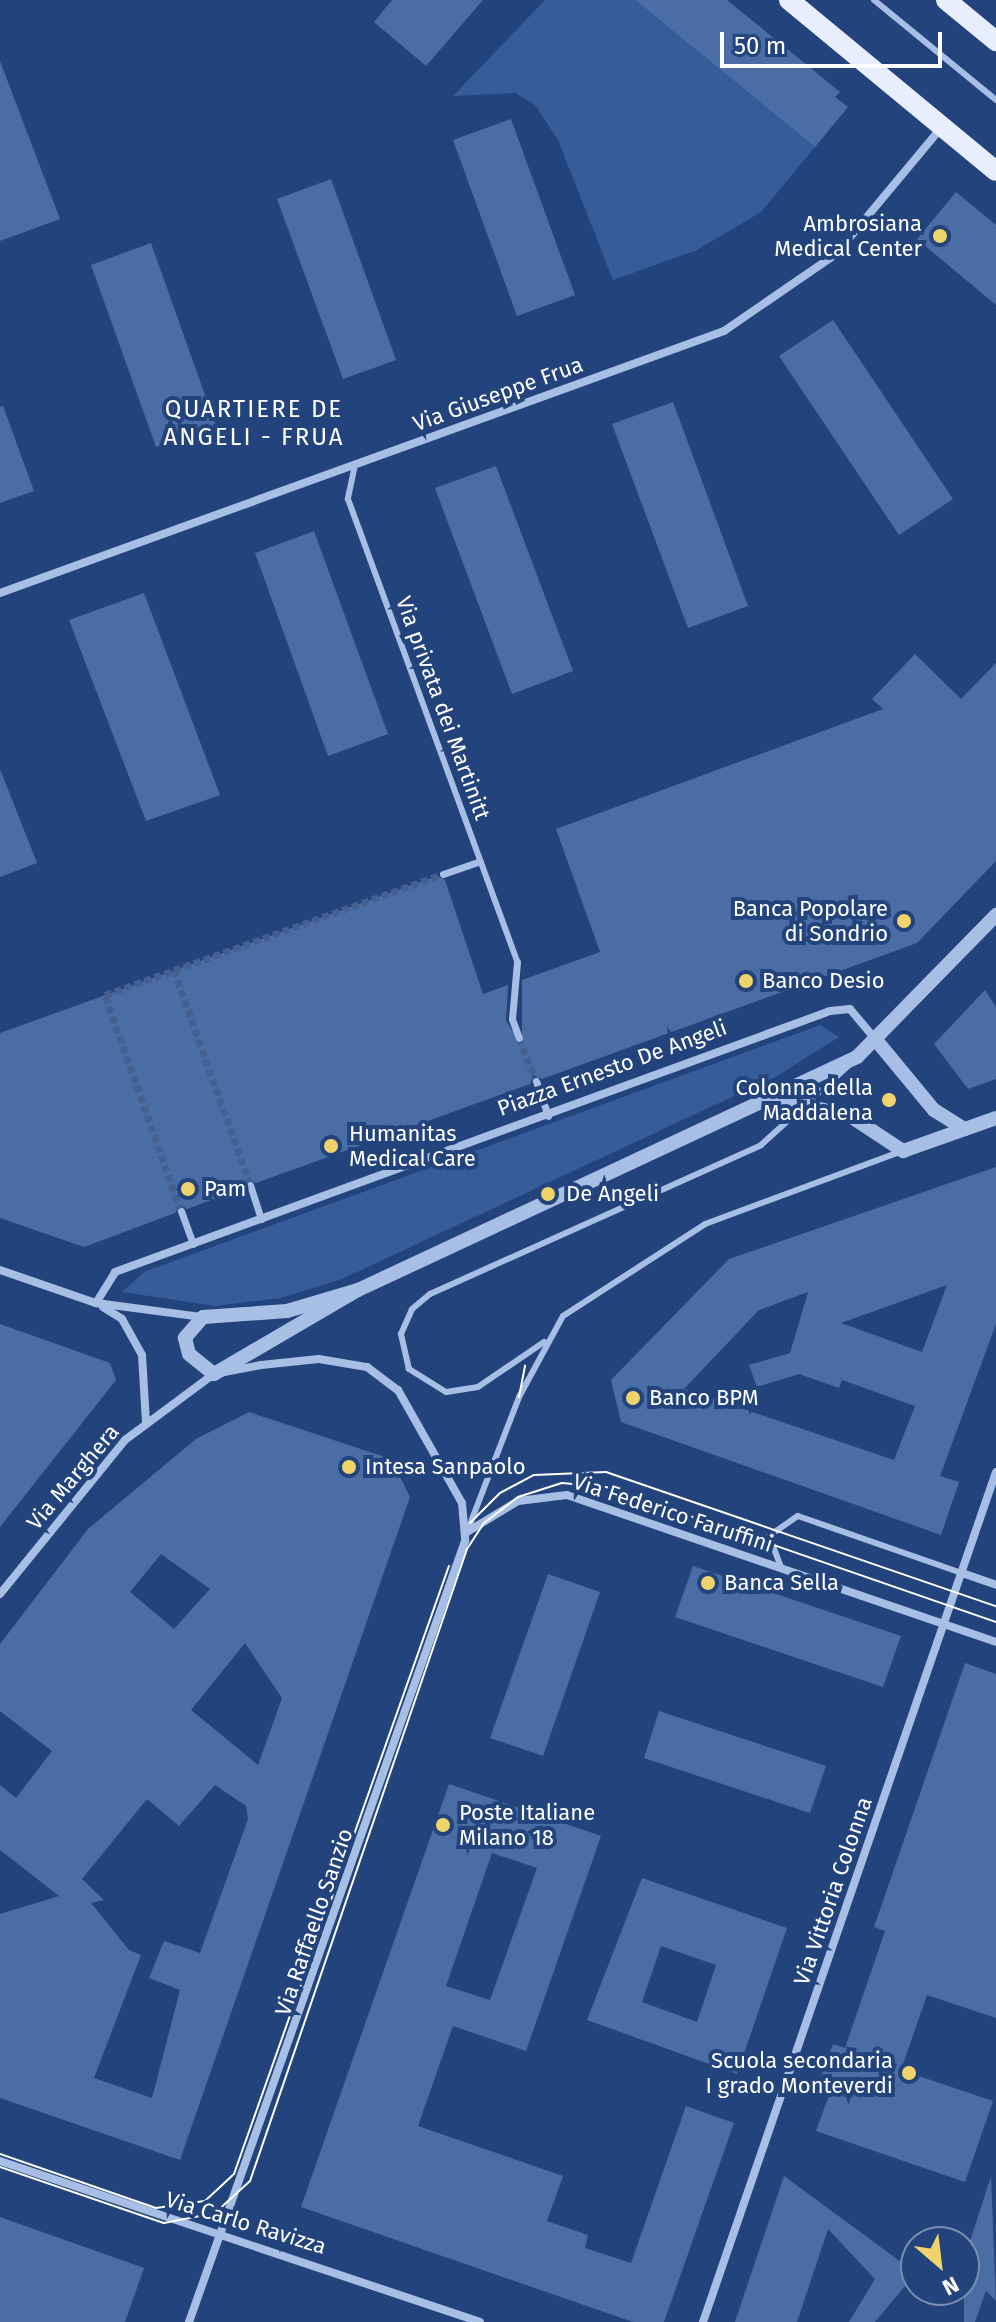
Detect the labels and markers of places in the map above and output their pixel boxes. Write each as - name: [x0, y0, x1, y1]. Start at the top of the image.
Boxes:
- place label: Ambrosiana Medical Center: [774, 210, 922, 262]
- marker: Ambrosiana Medical Center: [929, 225, 951, 247]
- place label: Banca Popolare di Sondrio: [733, 895, 888, 946]
- marker: Banca Popolare di Sondrio: [895, 912, 913, 930]
- place label: Banco Desio: [762, 968, 884, 994]
- marker: Banco Desio: [737, 972, 755, 990]
- place label: Colonna della Maddalena: [736, 1074, 873, 1126]
- marker: Colonna della Maddalena: [880, 1091, 898, 1109]
- place label: Humanitas Medical Care: [349, 1120, 476, 1172]
- marker: Humanitas Medical Care: [320, 1135, 342, 1157]
- place label: Pam: [204, 1176, 246, 1202]
- marker: Pam: [179, 1180, 197, 1198]
- place label: De Angeli: [566, 1181, 659, 1207]
- marker: De Angeli: [537, 1183, 559, 1205]
- place label: Banco BPM: [649, 1385, 759, 1411]
- marker: Banco BPM: [624, 1389, 642, 1407]
- place label: Intesa Sanpaolo: [365, 1454, 526, 1480]
- marker: Intesa Sanpaolo: [340, 1458, 358, 1476]
- place label: Banca Sella: [724, 1570, 839, 1596]
- marker: Banca Sella: [699, 1574, 717, 1592]
- place label: Poste Italiane Milano 18: [459, 1799, 595, 1850]
- marker: Poste Italiane Milano 18: [434, 1816, 452, 1834]
- place label: Scuola secondaria I grado Monteverdi: [705, 2047, 893, 2098]
- marker: Scuola secondaria I grado Monteverdi: [900, 2064, 918, 2082]

